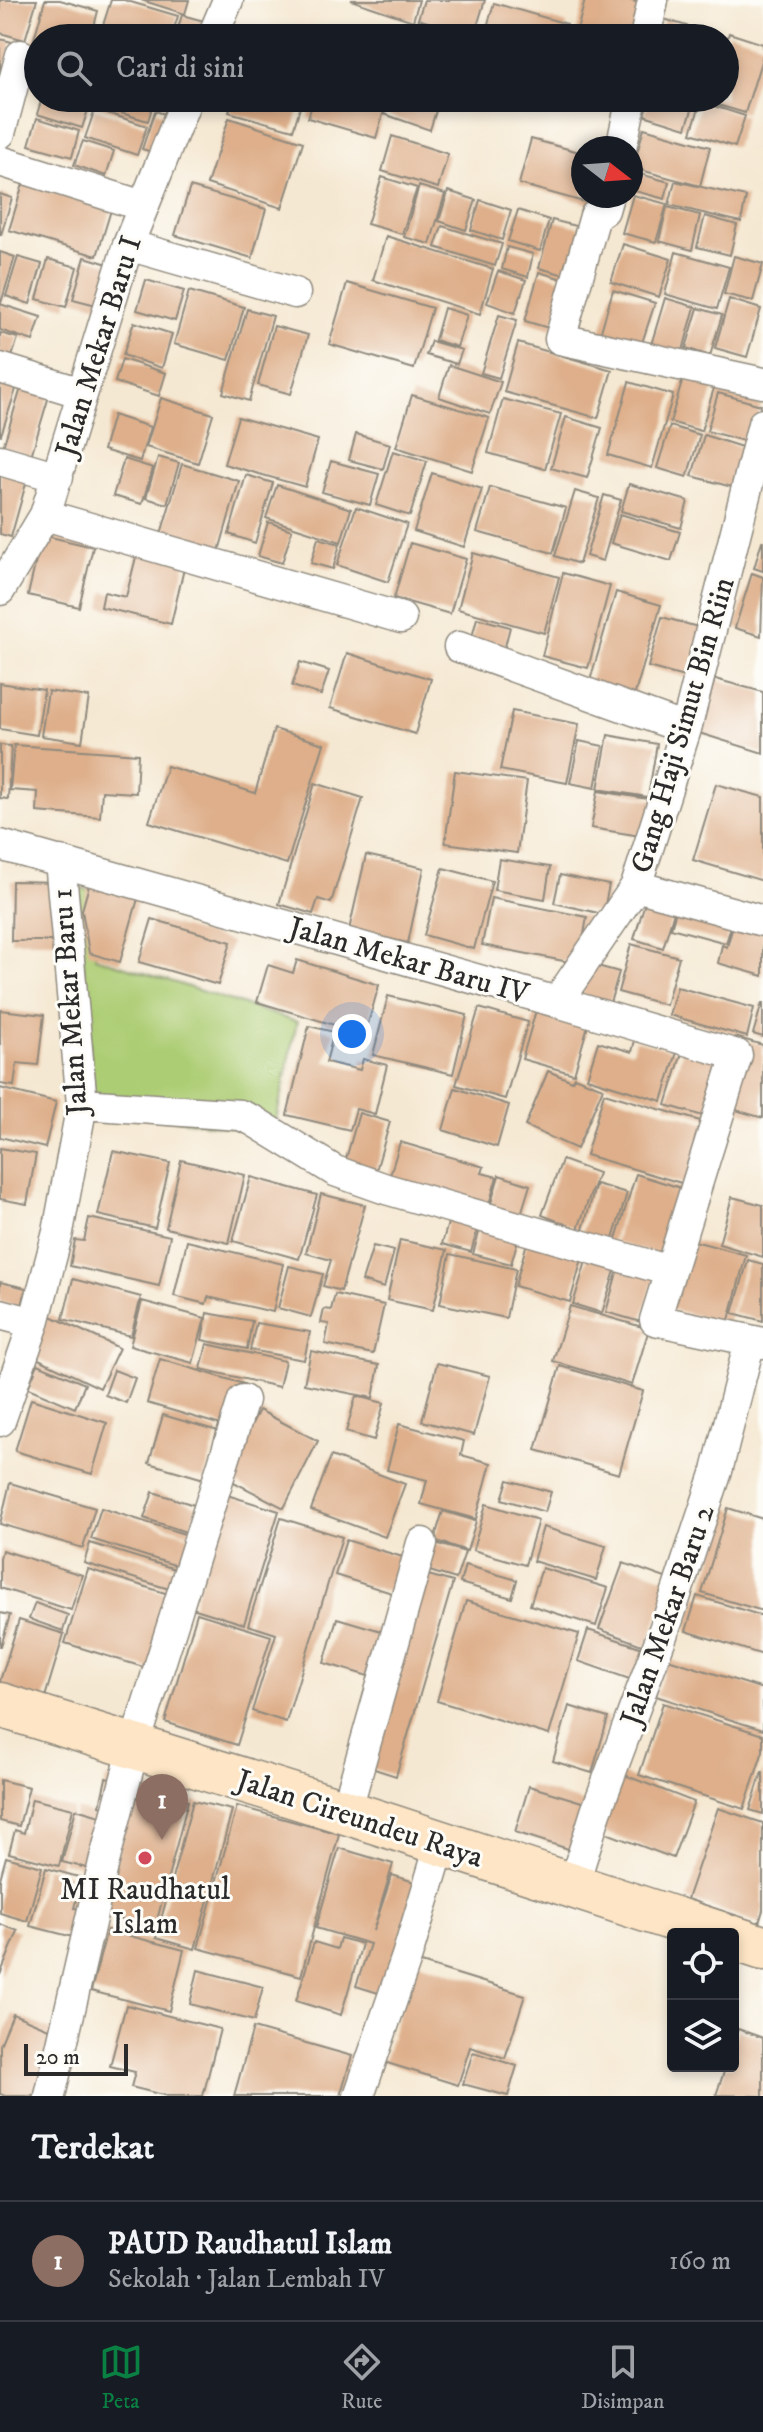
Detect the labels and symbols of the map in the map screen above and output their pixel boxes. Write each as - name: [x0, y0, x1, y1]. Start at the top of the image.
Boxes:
- north arrow: [571, 136, 643, 208]
- street label: Jalan Mekar Baru I: [47, 232, 151, 464]
- street label: Gang Haji Simut Bin Riin: [624, 573, 743, 878]
- street label: Jalan Mekar Baru 1: [44, 887, 97, 1120]
- street label: Jalan Mekar Baru IV: [282, 909, 534, 1014]
- your location: [332, 1014, 372, 1054]
- street label: Jalan Mekar Baru 2: [612, 1500, 724, 1734]
- street label: Jalan Cireundeu Raya: [229, 1761, 488, 1877]
- pin: 1: [136, 1774, 188, 1840]
- marker: MI Raudhatul Islam: [136, 1849, 154, 1867]
- place label: MI Raudhatul Islam: [60, 1872, 230, 1943]
- scale bar: [24, 2040, 128, 2076]

